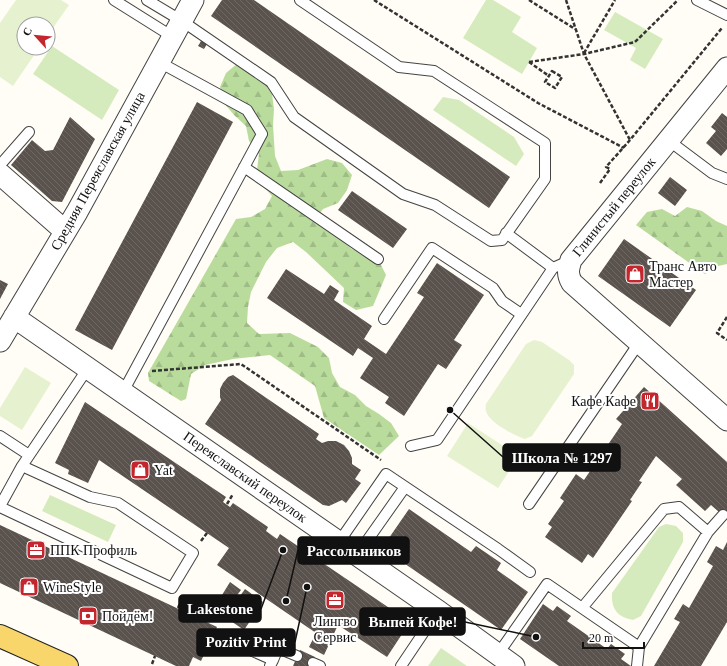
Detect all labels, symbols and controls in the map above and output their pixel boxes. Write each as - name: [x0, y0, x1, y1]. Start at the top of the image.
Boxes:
- north arrow: [16, 16, 56, 56]
- text: С: [20, 25, 34, 38]
- street label: Средняя Переяславская улица: [48, 88, 148, 253]
- street label: Глинистый переулок: [569, 154, 659, 260]
- place label: Транс Авто Мастер: [649, 259, 717, 290]
- shop icon: Транс Авто Мастер: [624, 263, 646, 285]
- restaurant icon: Кафе Кафе: [639, 390, 661, 412]
- place label: Кафе Кафе: [571, 394, 636, 409]
- street label: Переяславский переулок: [180, 429, 310, 525]
- callout: Школа № 1297: [503, 444, 620, 471]
- text: Школа № 1297: [512, 450, 613, 466]
- shop icon: Yat: [129, 459, 151, 481]
- place label: Yat: [154, 463, 173, 478]
- callout: Рассольников: [298, 537, 409, 564]
- office icon: ППК Профиль: [25, 539, 47, 561]
- place label: ППК Профиль: [50, 543, 137, 558]
- text: Рассольников: [307, 543, 401, 559]
- shop icon: WineStyle: [18, 576, 40, 598]
- place label: WineStyle: [43, 580, 102, 595]
- office icon: Лингво Сервис: [324, 589, 346, 611]
- callout: Lakestone: [179, 595, 261, 622]
- text: Lakestone: [187, 601, 253, 617]
- bank icon: Пойдём!: [77, 605, 99, 627]
- callout: Выпей Кофе!: [360, 608, 465, 635]
- place label: Пойдём!: [102, 609, 153, 624]
- place label: Лингво Сервис: [313, 614, 357, 645]
- text: Выпей Кофе!: [368, 614, 458, 630]
- scale bar: [583, 624, 644, 650]
- callout: Pozitiv Print: [197, 629, 295, 656]
- text: 20 m: [589, 631, 614, 645]
- text: Pozitiv Print: [205, 634, 287, 650]

